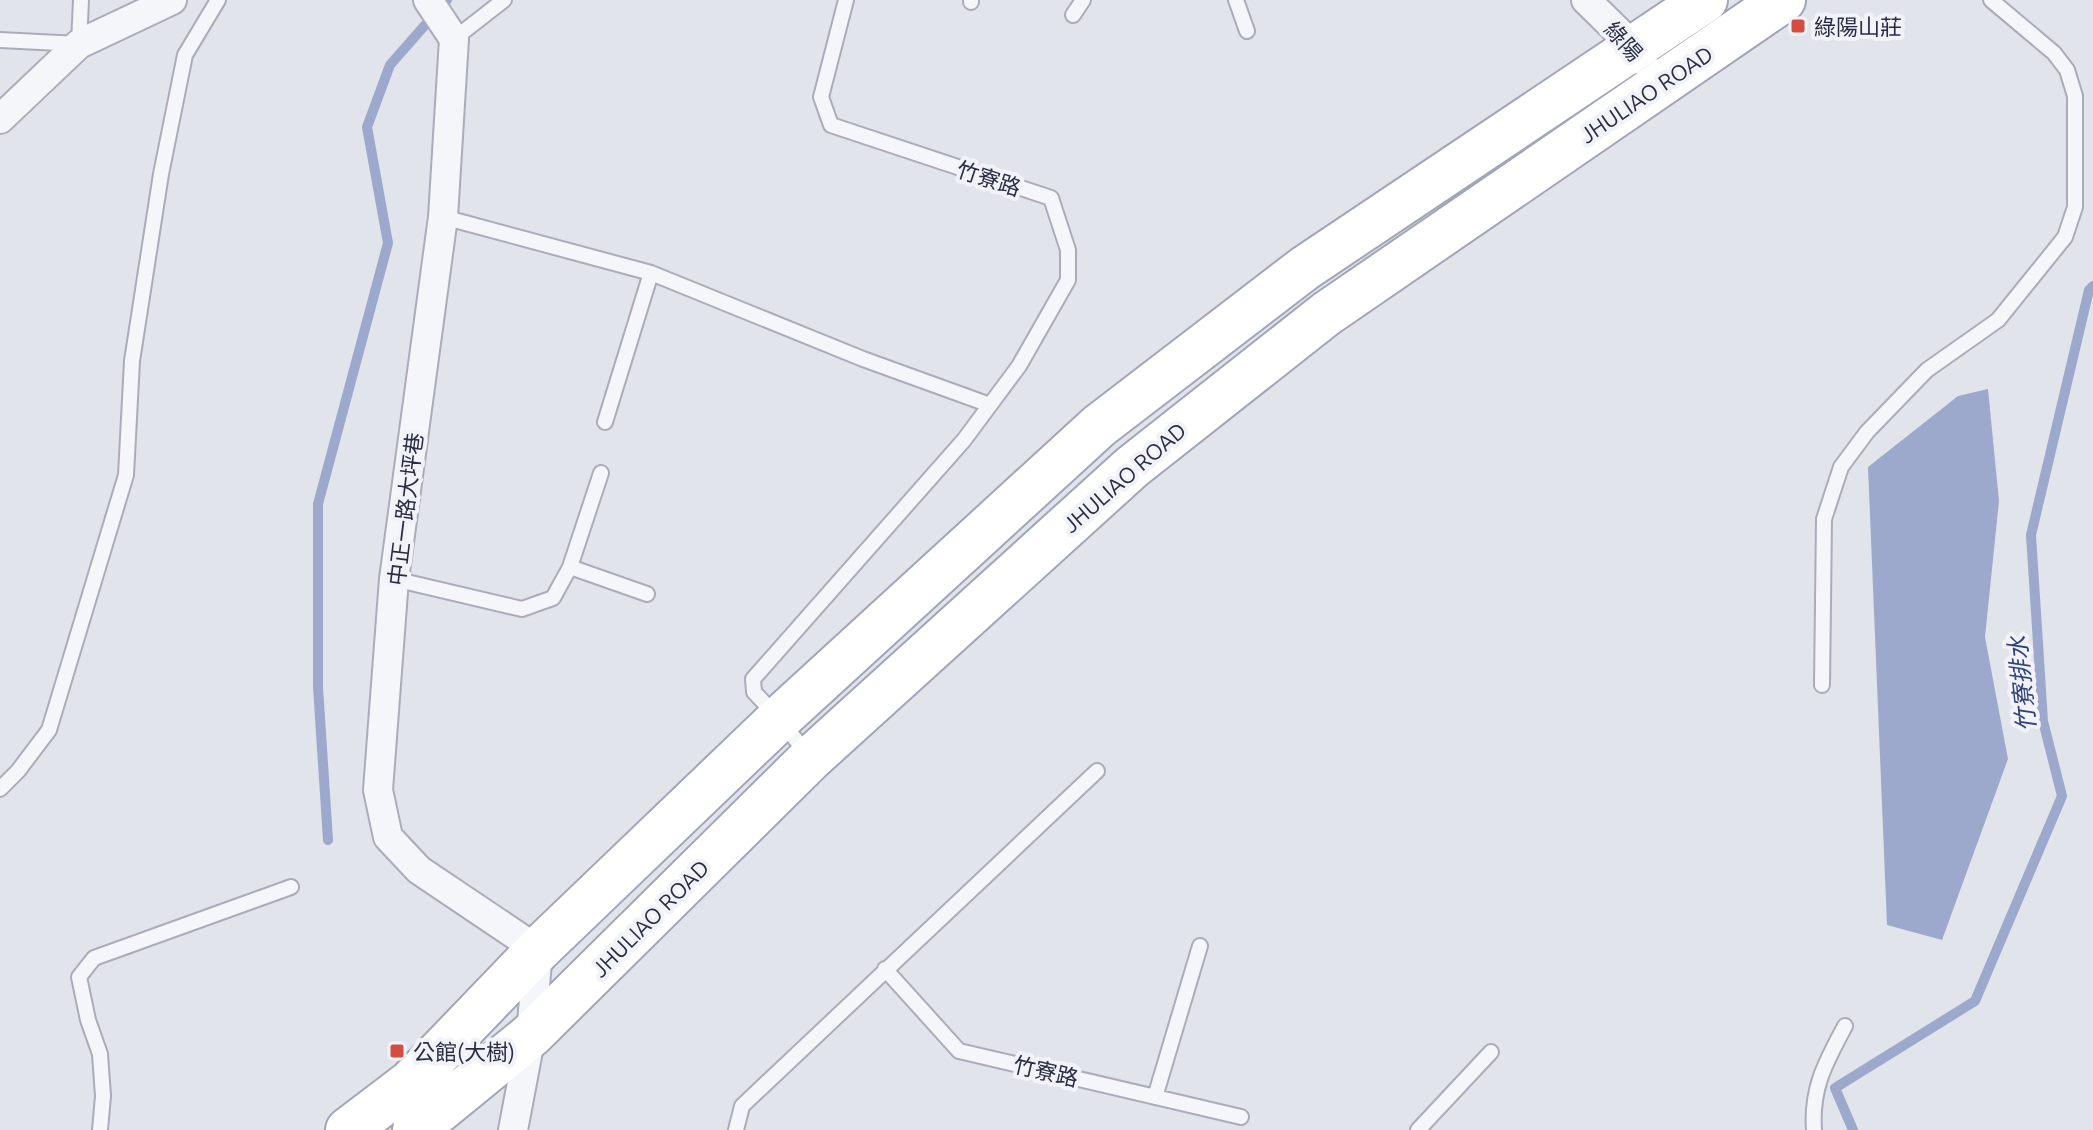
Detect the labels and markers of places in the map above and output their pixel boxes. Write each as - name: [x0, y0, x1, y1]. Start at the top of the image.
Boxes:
- place label: 綠陽山莊: [1814, 14, 1902, 39]
- marker: 綠陽山莊: [1789, 17, 1807, 35]
- place label: 公館(大樹): [413, 1039, 515, 1065]
- marker: 公館(大樹): [388, 1042, 406, 1060]

